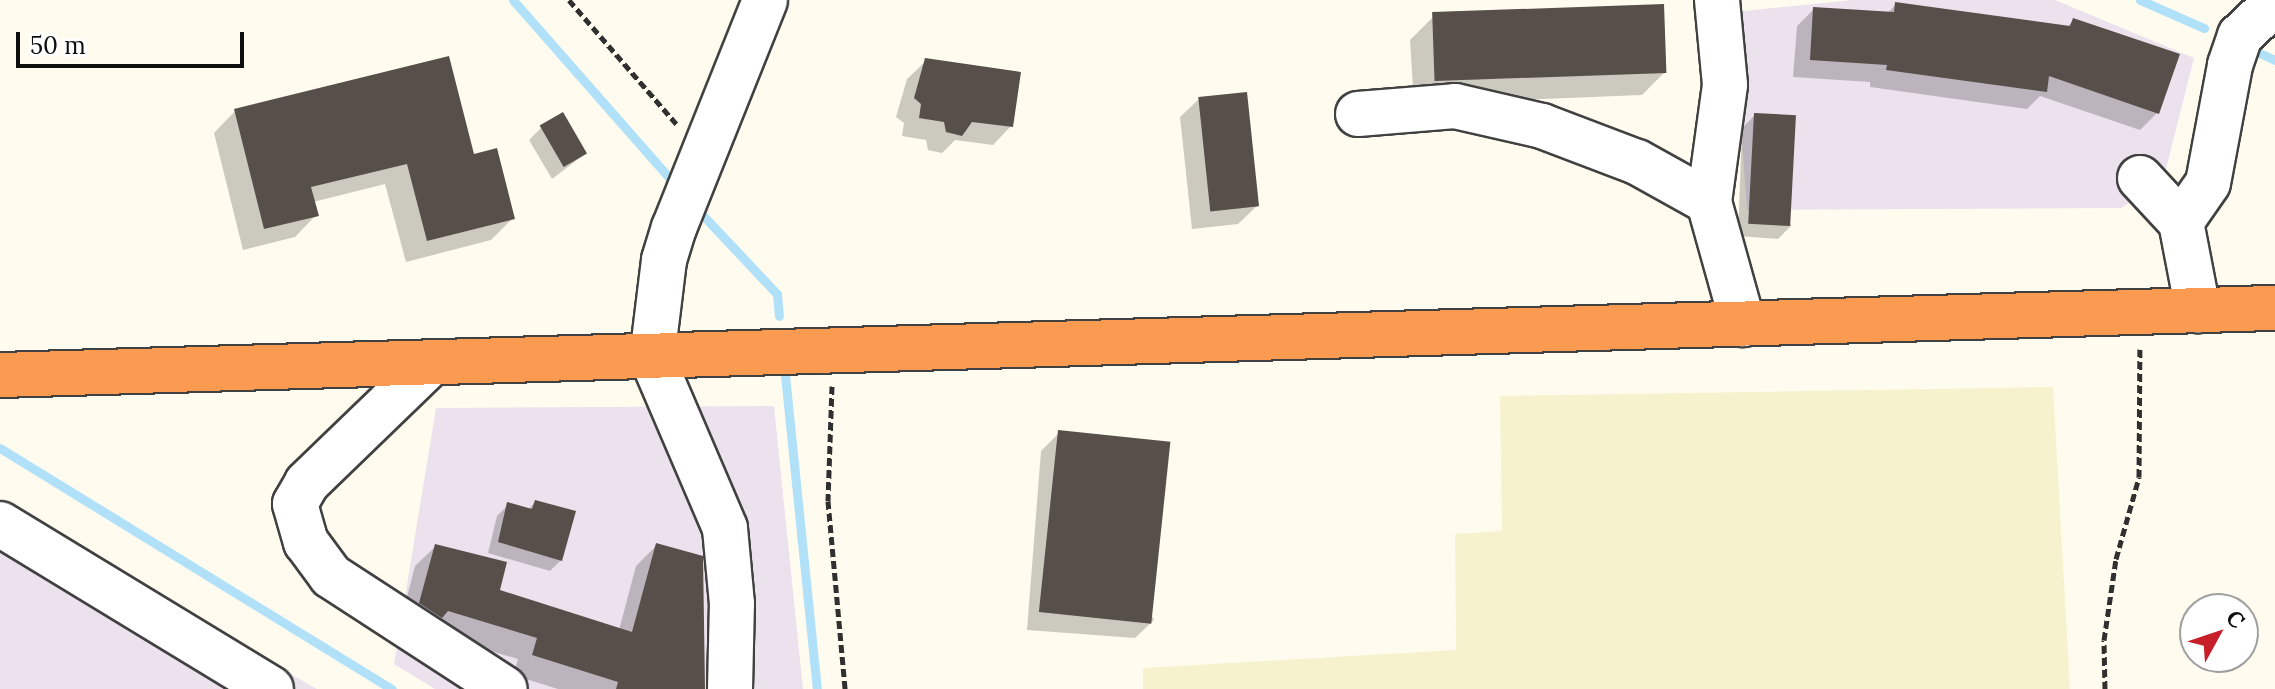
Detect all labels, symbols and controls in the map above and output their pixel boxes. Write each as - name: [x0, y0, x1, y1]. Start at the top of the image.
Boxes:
- scale bar: [20, 16, 248, 66]
- text: 50 m: [30, 30, 86, 61]
- north arrow: [2179, 593, 2259, 673]
- text: С: [2220, 604, 2251, 634]

